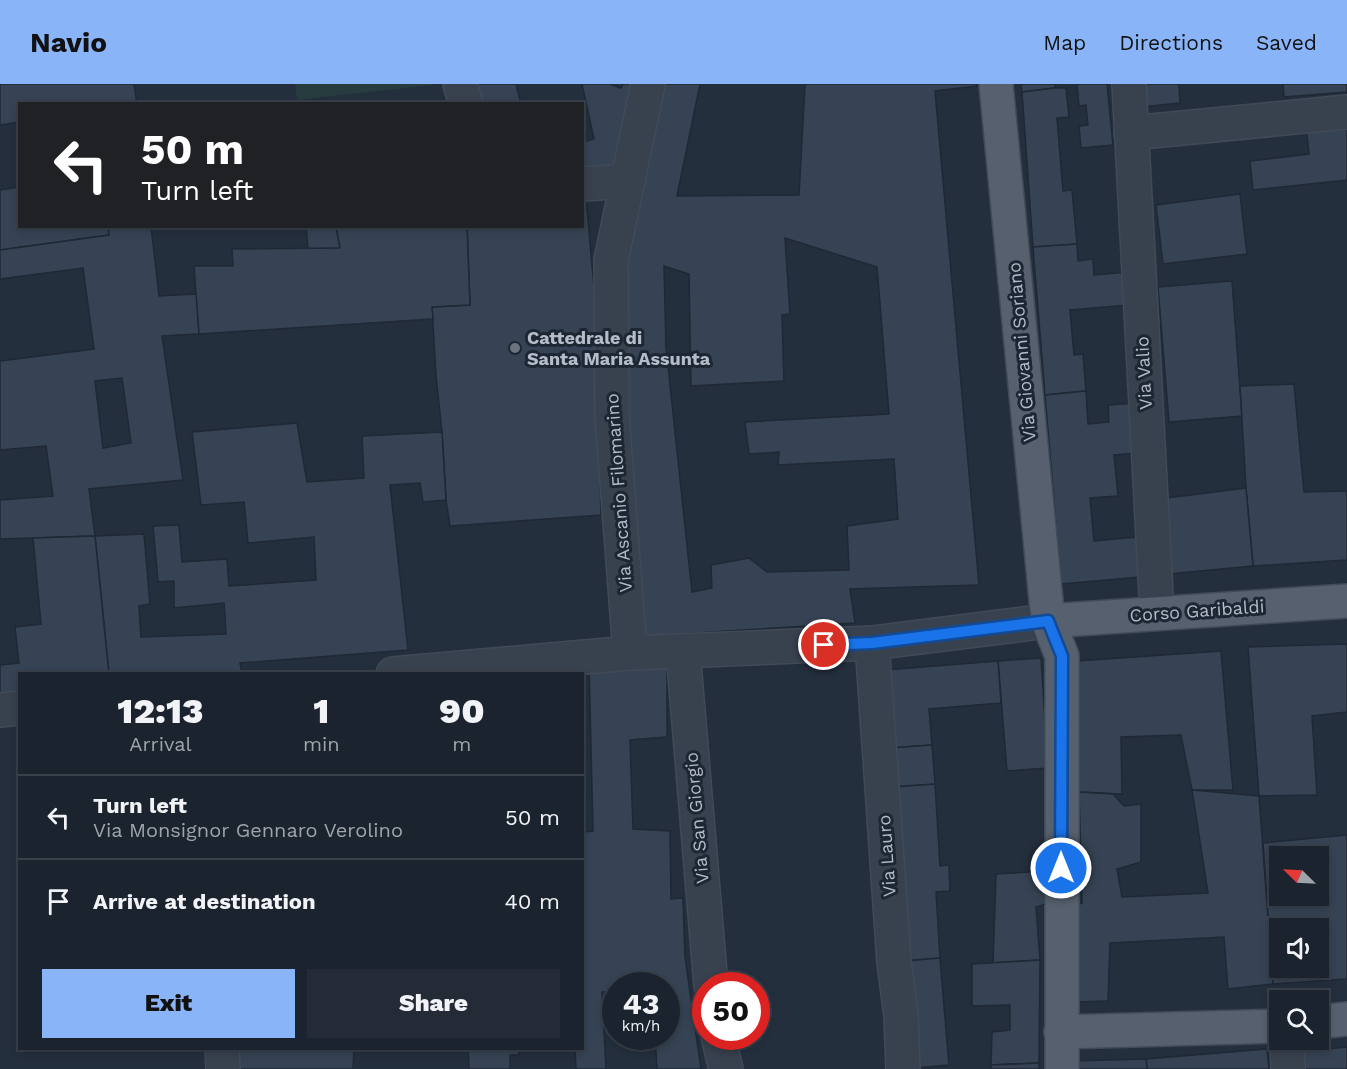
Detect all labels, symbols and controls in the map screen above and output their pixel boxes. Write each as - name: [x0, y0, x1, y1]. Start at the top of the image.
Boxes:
- text: Navio: [30, 26, 107, 59]
- text: Map: [1043, 30, 1086, 55]
- text: Directions: [1119, 30, 1223, 55]
- text: Saved: [1256, 30, 1317, 55]
- text: 50 m: [141, 125, 244, 174]
- icon: left: [42, 126, 120, 204]
- text: Turn left: [141, 175, 253, 207]
- street label: Via Giovanni Soriano: [1003, 261, 1040, 443]
- place label: Cattedrale di Santa Maria Assunta: [527, 327, 711, 369]
- street label: Via Valio: [1131, 336, 1156, 410]
- marker: Cattedrale di Santa Maria Assunta: [508, 341, 522, 355]
- street label: Via Ascanio Filomarino: [601, 393, 636, 593]
- street label: Corso Garibaldi: [1129, 595, 1265, 626]
- pin: [798, 619, 849, 670]
- icon: arrive: [807, 628, 840, 661]
- text: 12:13: [117, 690, 204, 732]
- text: 1: [313, 690, 329, 732]
- text: 90: [439, 690, 485, 732]
- text: Arrival: [129, 732, 192, 756]
- text: min: [303, 732, 340, 756]
- text: m: [452, 732, 471, 756]
- street label: Via San Giorgio: [680, 751, 713, 885]
- text: Turn left: [93, 793, 187, 818]
- icon: left: [42, 801, 75, 834]
- text: 50 m: [505, 805, 560, 830]
- street label: Via Lauro: [873, 814, 900, 898]
- text: Via Monsignor Gennaro Verolino: [93, 818, 403, 842]
- position arrow: [1029, 836, 1093, 900]
- north arrow: [1269, 846, 1329, 906]
- map controls: [1269, 846, 1329, 1050]
- icon: arrive: [42, 885, 75, 918]
- text: Arrive at destination: [93, 889, 316, 914]
- text: 40 m: [504, 889, 560, 914]
- button: sound: [1269, 918, 1329, 978]
- button: Exit: [42, 969, 295, 1038]
- button: Share: [307, 969, 560, 1038]
- speed limit sign: 50: [692, 972, 770, 1050]
- text: 43: [622, 986, 660, 1021]
- button: search: [1269, 990, 1329, 1050]
- text: km/h: [622, 1017, 660, 1035]

